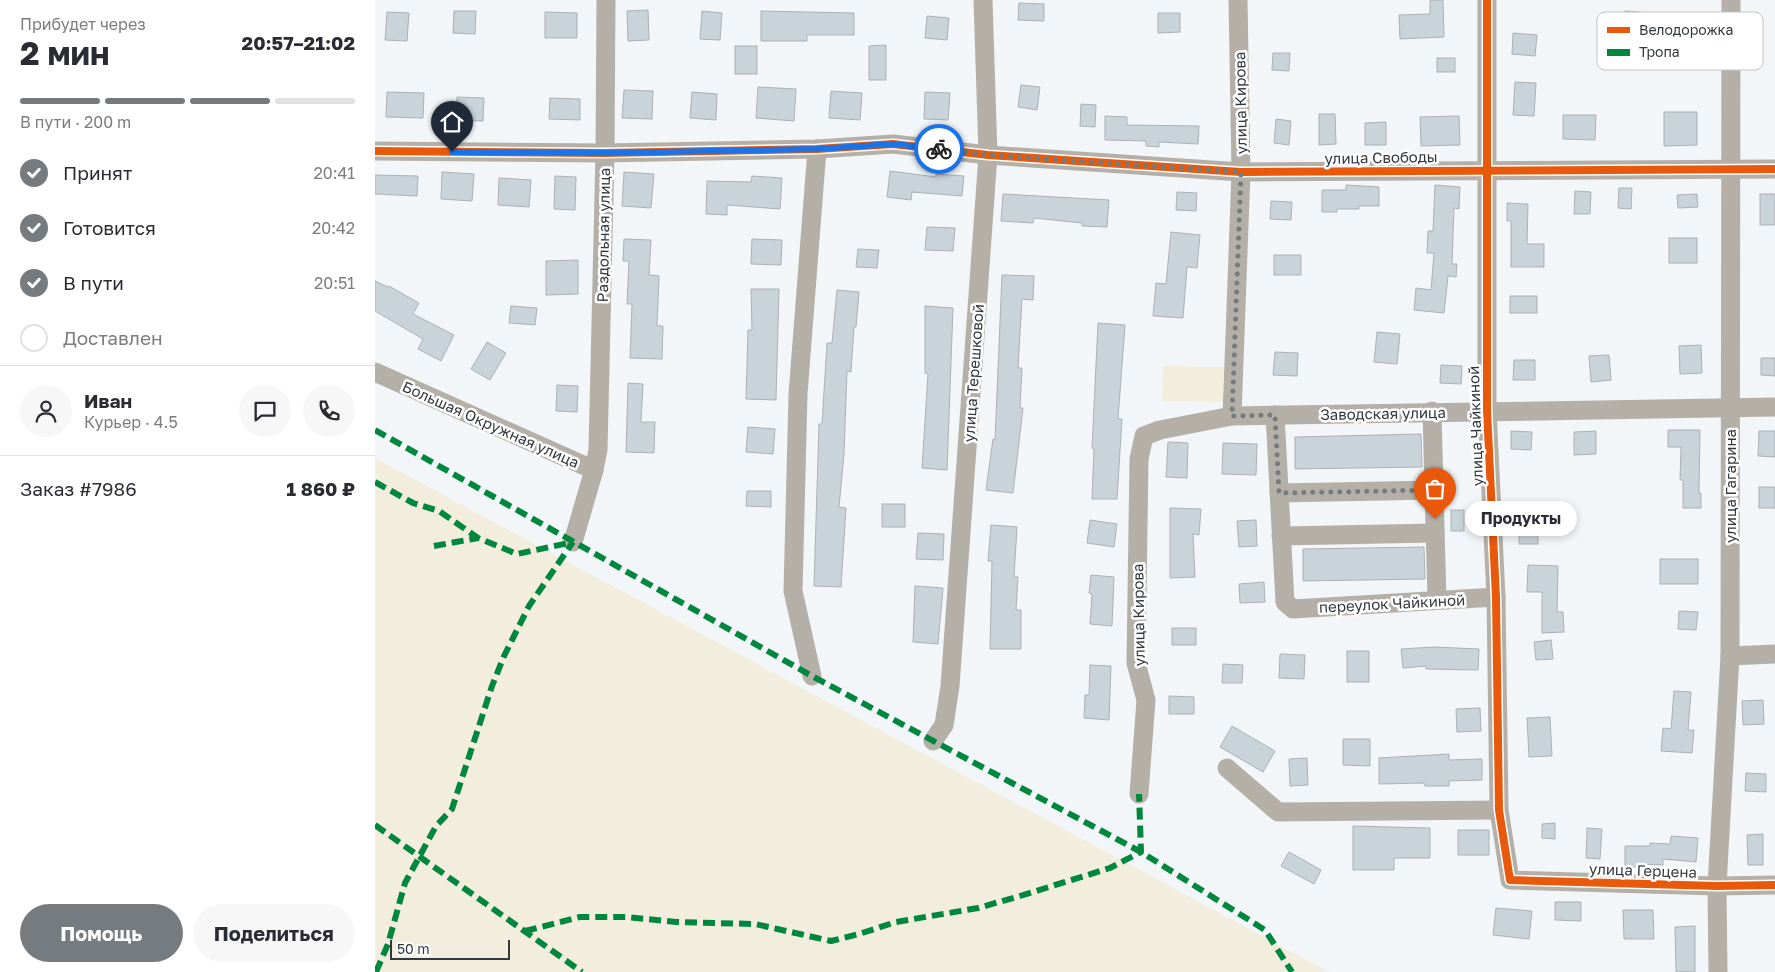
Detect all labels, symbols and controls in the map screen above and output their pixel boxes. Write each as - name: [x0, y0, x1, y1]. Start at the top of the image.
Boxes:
- legend: [1597, 12, 1763, 70]
- text: Прибудет через: [20, 14, 146, 34]
- text: Велодорожка: [1639, 21, 1733, 38]
- text: 20:57–21:02: [242, 31, 355, 54]
- text: 2 мин: [20, 34, 110, 72]
- text: Тропа: [1639, 43, 1680, 60]
- street label: улица Кирова: [1230, 52, 1250, 154]
- pin: [431, 101, 473, 152]
- icon: home: [438, 108, 466, 136]
- text: В пути · 200 m: [20, 112, 131, 132]
- courier: [914, 124, 964, 174]
- icon: bike: [925, 135, 953, 163]
- street label: улица Свободы: [1324, 147, 1438, 167]
- icon: check: [20, 159, 48, 187]
- text: Принят: [63, 161, 132, 184]
- text: 20:41: [313, 163, 355, 183]
- street label: Раздольная улица: [593, 168, 613, 302]
- icon: check: [20, 214, 48, 242]
- text: Готовится: [63, 216, 156, 239]
- text: 20:42: [312, 218, 355, 238]
- icon: check: [20, 269, 48, 297]
- text: В пути: [63, 271, 124, 294]
- text: 20:51: [314, 273, 355, 293]
- street label: улица Терешковой: [959, 303, 987, 443]
- text: Доставлен: [63, 326, 163, 349]
- street label: улица Чайкиной: [1464, 365, 1486, 487]
- street label: Большая Окружная улица: [400, 377, 582, 471]
- button: person: [20, 385, 72, 437]
- button: chat: [239, 385, 291, 437]
- button: phone: [303, 385, 355, 437]
- text: Иван: [84, 389, 132, 412]
- street label: Заводская улица: [1320, 403, 1446, 423]
- text: Курьер · 4.5: [84, 412, 178, 432]
- street label: улица Гагарина: [1721, 429, 1739, 543]
- pin: [1414, 468, 1456, 519]
- icon: bag: [1421, 475, 1449, 503]
- text: Заказ #7986: [20, 477, 137, 500]
- text: 1 860 ₽: [286, 477, 355, 500]
- callout: Продукты: [1465, 502, 1577, 536]
- text: Продукты: [1481, 508, 1561, 528]
- street label: улица Кирова: [1128, 564, 1148, 666]
- street label: переулок Чайкиной: [1318, 590, 1466, 616]
- street label: улица Герцена: [1589, 859, 1697, 881]
- button: Помощь: [20, 904, 183, 962]
- button: Поделиться: [193, 904, 355, 962]
- scale bar: [390, 937, 510, 960]
- text: 50 m: [397, 940, 430, 957]

